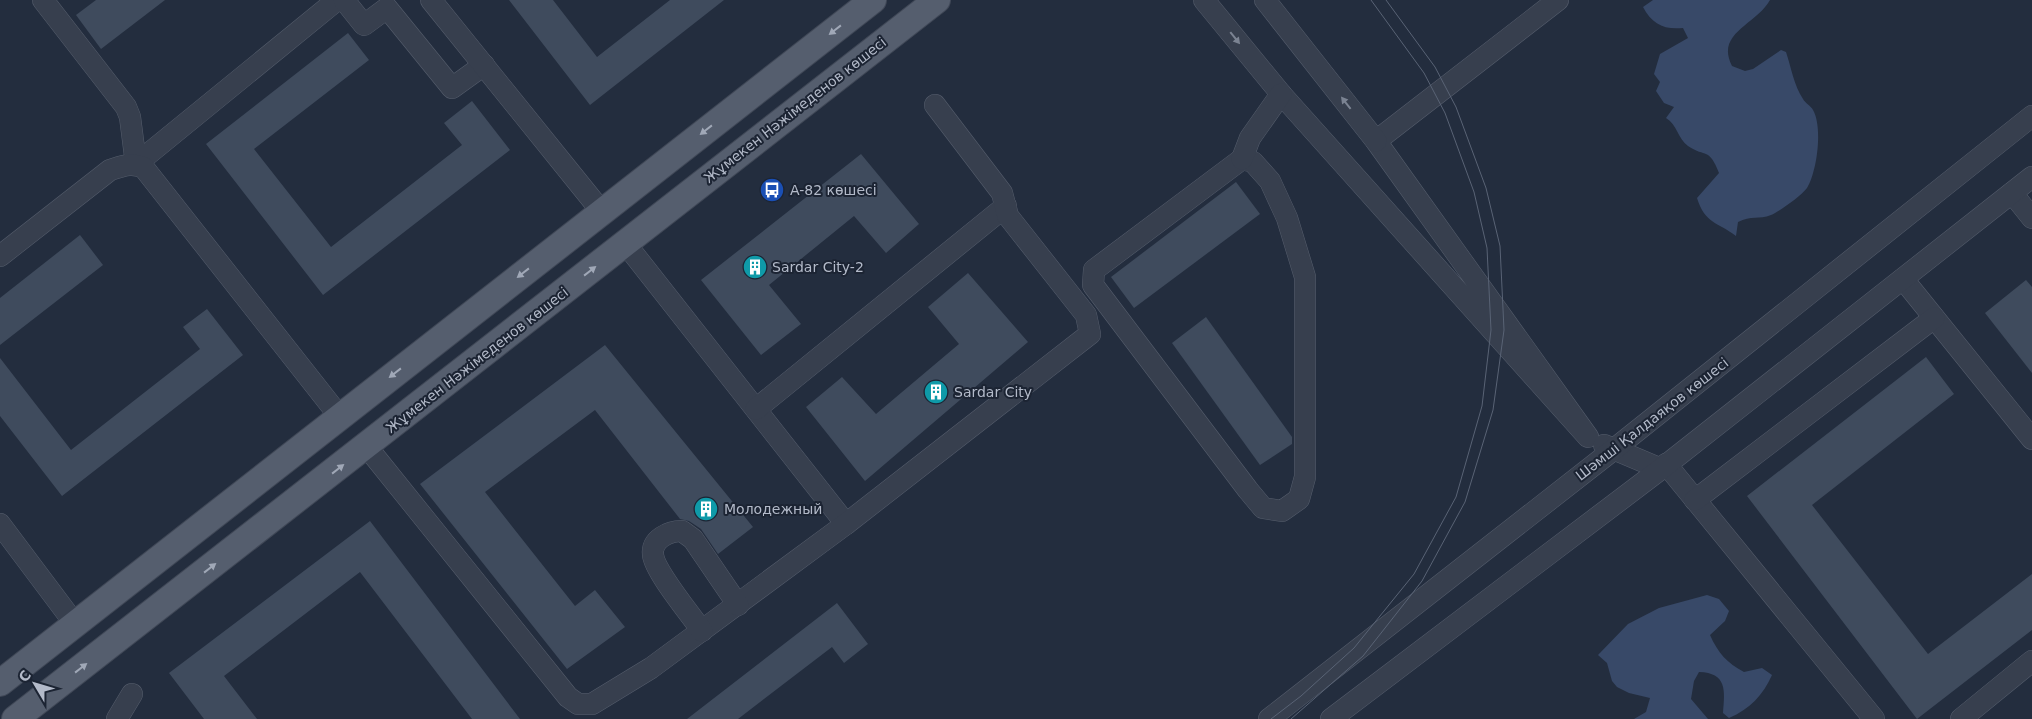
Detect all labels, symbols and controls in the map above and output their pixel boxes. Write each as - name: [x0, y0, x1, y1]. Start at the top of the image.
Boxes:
- one-way arrow: [828, 25, 841, 35]
- one-way arrow: [1230, 31, 1241, 44]
- street label: Жұмекен Нәжімеденов көшесі: [701, 34, 889, 186]
- one-way arrow: [1341, 97, 1352, 110]
- one-way arrow: [700, 125, 713, 135]
- bus stop icon: A-82 көшесі: [759, 177, 785, 203]
- place label: A-82 көшесі: [790, 182, 877, 198]
- building icon: Sardar City-2: [742, 254, 768, 280]
- place label: Sardar City-2: [772, 259, 864, 275]
- one-way arrow: [583, 265, 596, 276]
- one-way arrow: [517, 268, 530, 279]
- street label: Жұмекен Нәжімеденов көшесі: [383, 284, 571, 436]
- street label: Шәмші Қалдаяқов көшесі: [1573, 354, 1731, 484]
- one-way arrow: [389, 368, 402, 379]
- building icon: Sardar City: [923, 379, 949, 405]
- place label: Sardar City: [954, 384, 1032, 400]
- one-way arrow: [331, 463, 344, 474]
- building icon: Молодежный: [693, 496, 719, 522]
- place label: Молодежный: [724, 501, 822, 517]
- one-way arrow: [203, 563, 217, 573]
- north arrow: [10, 659, 60, 709]
- one-way arrow: [74, 662, 87, 673]
- text: С: [15, 667, 34, 685]

